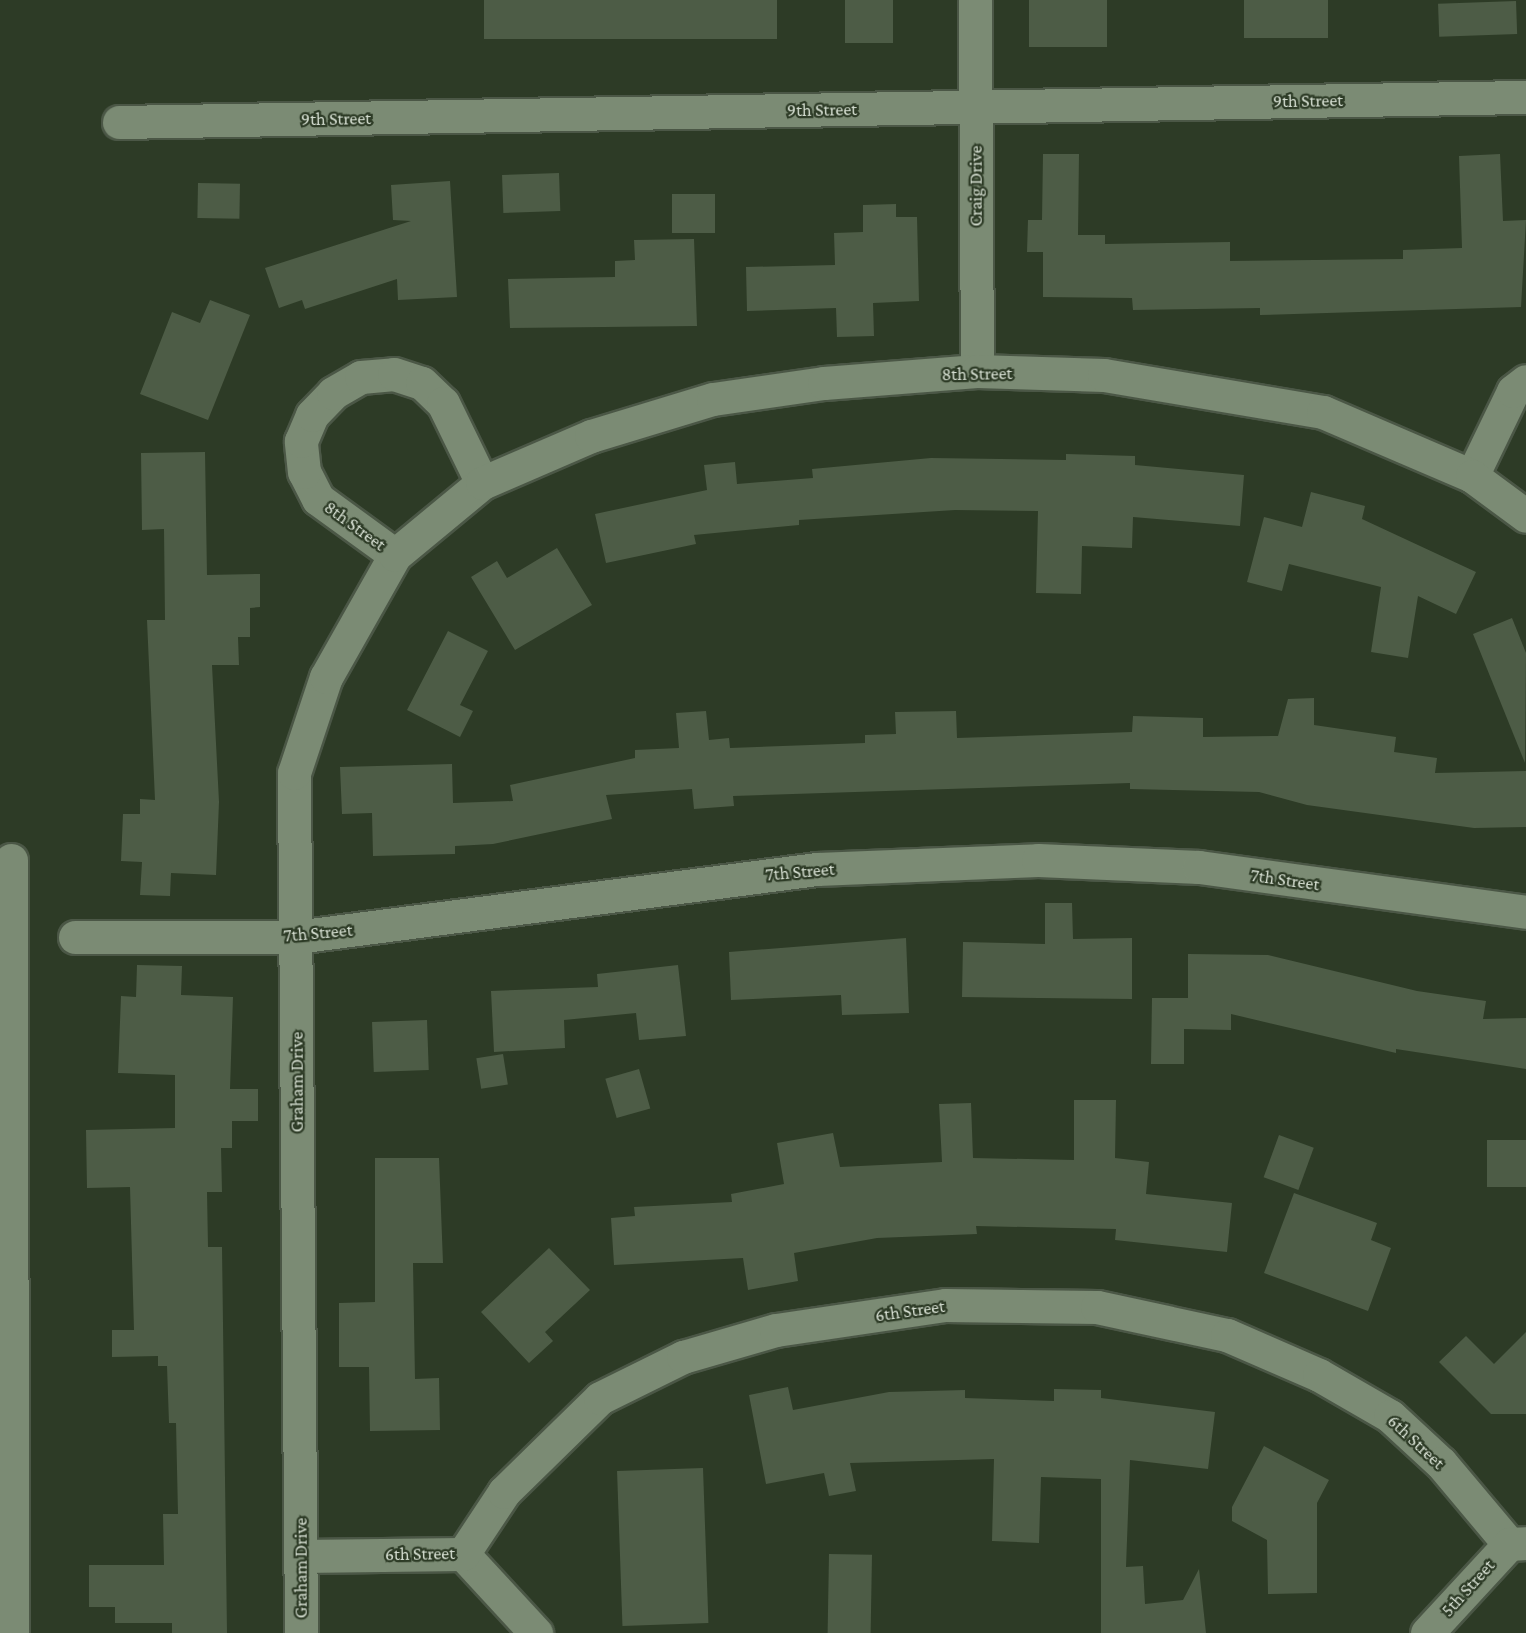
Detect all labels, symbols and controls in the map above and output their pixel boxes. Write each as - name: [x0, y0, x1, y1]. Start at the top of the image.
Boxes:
- street label: 9th Street: [1273, 90, 1343, 112]
- street label: 9th Street: [787, 99, 857, 121]
- street label: 9th Street: [301, 108, 371, 130]
- street label: Craig Drive: [965, 146, 987, 226]
- street label: 8th Street: [941, 363, 1013, 385]
- street label: 8th Street: [320, 496, 390, 556]
- street label: 7th Street: [765, 858, 835, 886]
- street label: 7th Street: [1249, 864, 1321, 896]
- street label: 7th Street: [283, 919, 353, 947]
- street label: Graham Drive: [286, 1032, 308, 1132]
- street label: 6th Street: [874, 1295, 946, 1327]
- street label: 6th Street: [1383, 1410, 1449, 1474]
- street label: Graham Drive: [290, 1518, 312, 1618]
- street label: 6th Street: [385, 1543, 455, 1565]
- street label: 5th Street: [1437, 1555, 1499, 1621]

